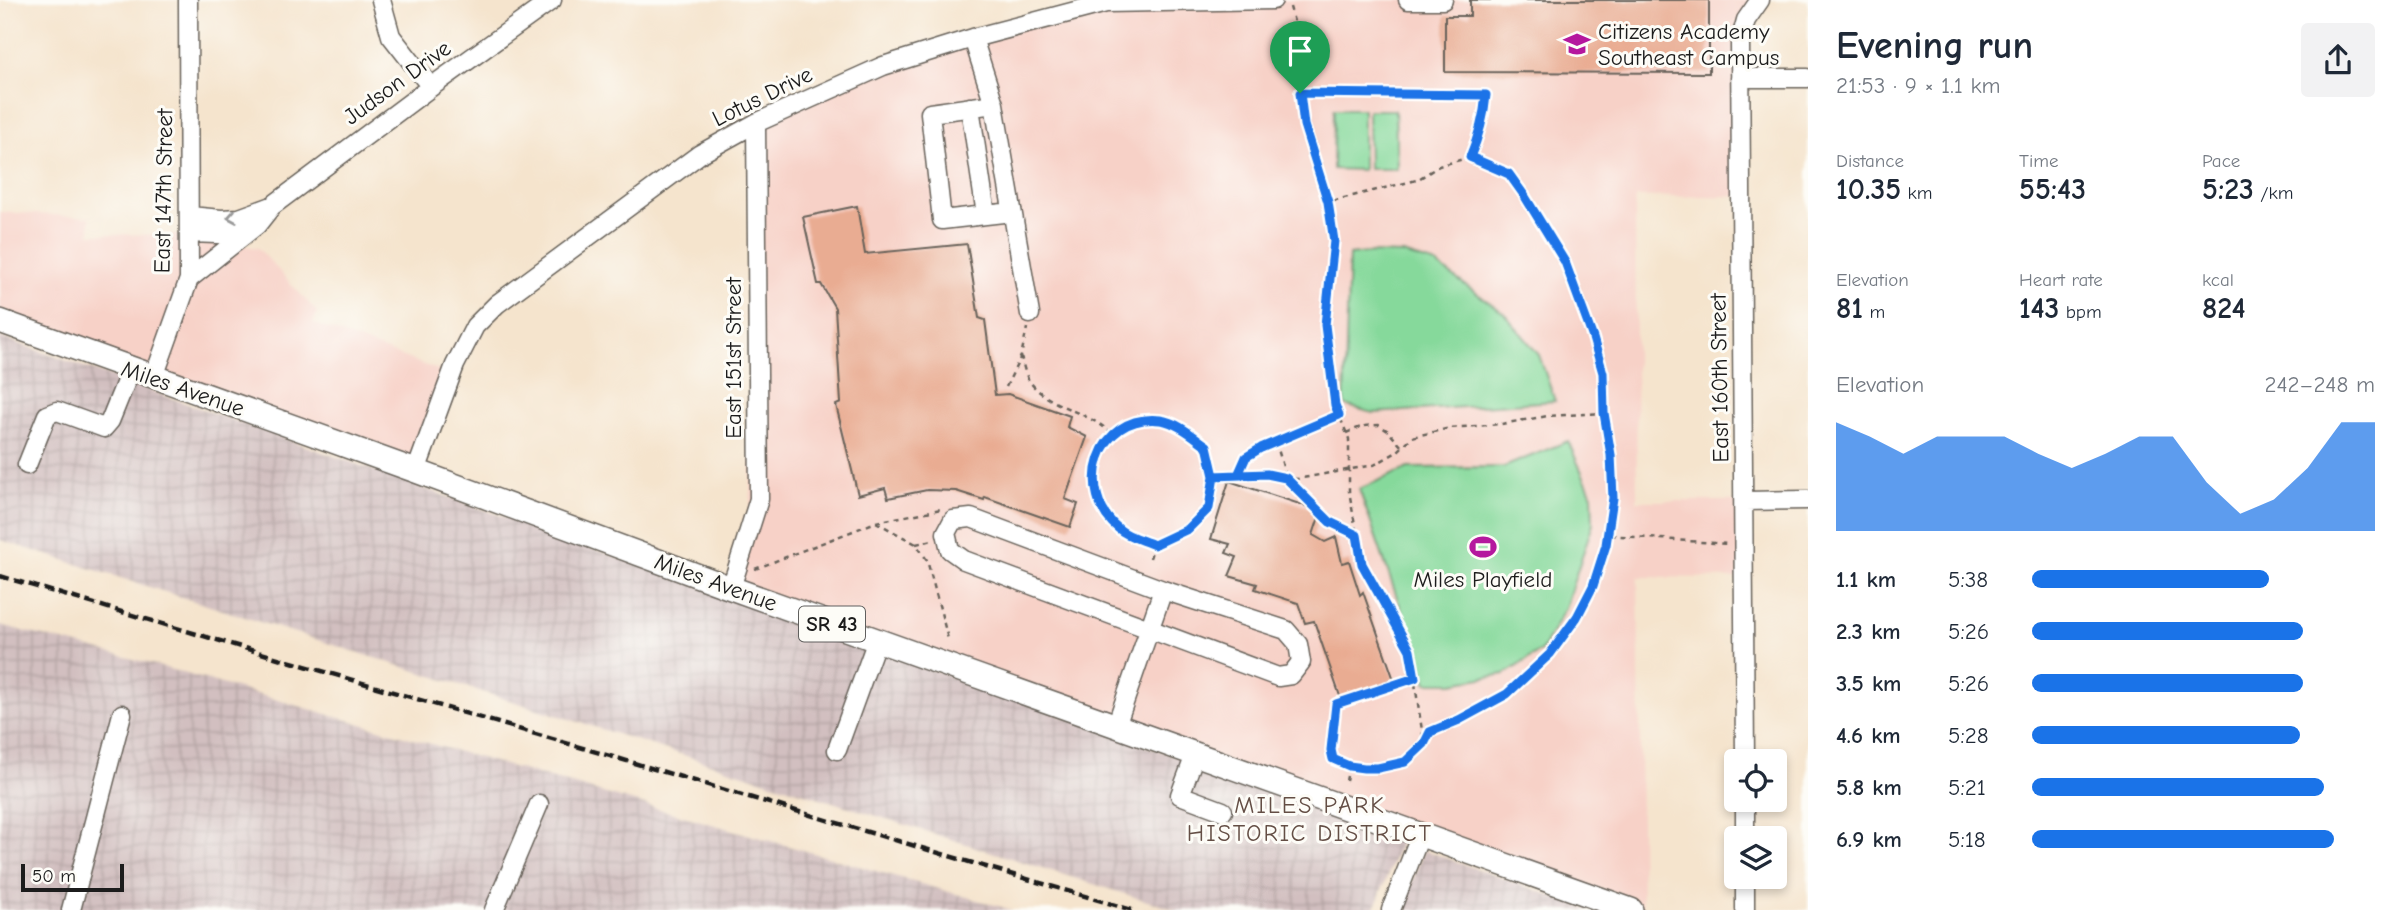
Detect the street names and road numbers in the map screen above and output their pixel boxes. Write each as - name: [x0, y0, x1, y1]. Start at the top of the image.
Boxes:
- street label: Judson Drive: [338, 34, 456, 130]
- street label: Lotus Drive: [708, 61, 817, 132]
- street label: East 147th Street: [149, 107, 178, 274]
- street label: East 151st Street: [720, 276, 747, 439]
- street label: East 160th Street: [1704, 292, 1734, 463]
- street label: Miles Avenue: [118, 355, 248, 422]
- street label: Miles Avenue: [651, 548, 781, 617]
- road number: SR 43: [799, 606, 865, 642]

